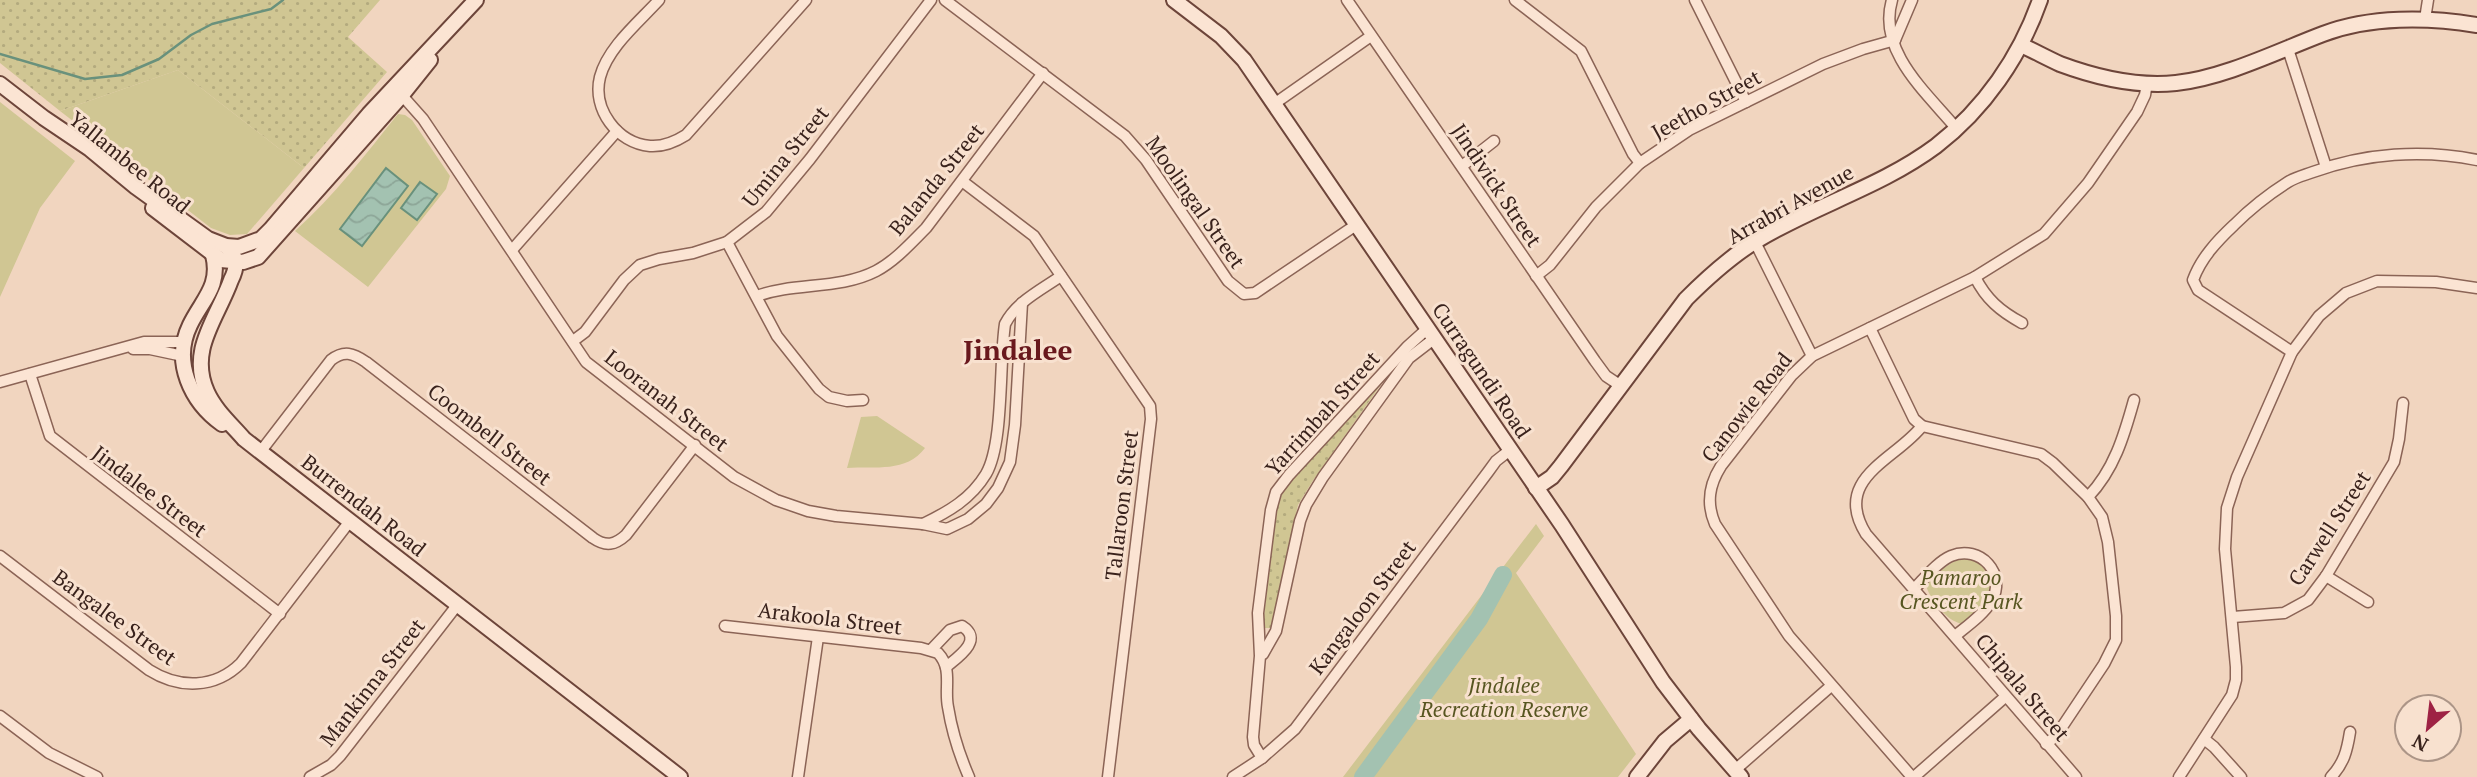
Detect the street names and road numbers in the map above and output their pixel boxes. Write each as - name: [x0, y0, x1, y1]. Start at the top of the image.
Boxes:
- street label: Jeetho Street: [1646, 62, 1766, 146]
- street label: Umina Street: [735, 99, 835, 213]
- street label: Yallambee Road: [64, 104, 197, 220]
- street label: Balanda Street: [882, 117, 990, 241]
- street label: Jindivick Street: [1446, 118, 1549, 252]
- street label: Moolingal Street: [1140, 130, 1252, 274]
- street label: Arrabri Avenue: [1722, 158, 1858, 250]
- street label: Curragundi Road: [1426, 297, 1538, 444]
- street label: Looranah Street: [599, 343, 735, 457]
- street label: Yarrimbah Street: [1259, 345, 1386, 481]
- street label: Canowie Road: [1694, 346, 1798, 468]
- street label: Coombell Street: [422, 377, 558, 491]
- street label: Tallaroon Street: [1098, 428, 1144, 582]
- street label: Jindalee Street: [87, 439, 213, 543]
- street label: Burrendah Road: [296, 448, 432, 563]
- street label: Carwell Street: [2281, 465, 2377, 591]
- street label: Kangaloon Street: [1302, 534, 1422, 680]
- street label: Bangalee Street: [48, 563, 183, 671]
- street label: Arakoola Street: [756, 595, 904, 641]
- street label: Mankinna Street: [313, 612, 431, 752]
- street label: Chipala Street: [1970, 627, 2077, 747]

